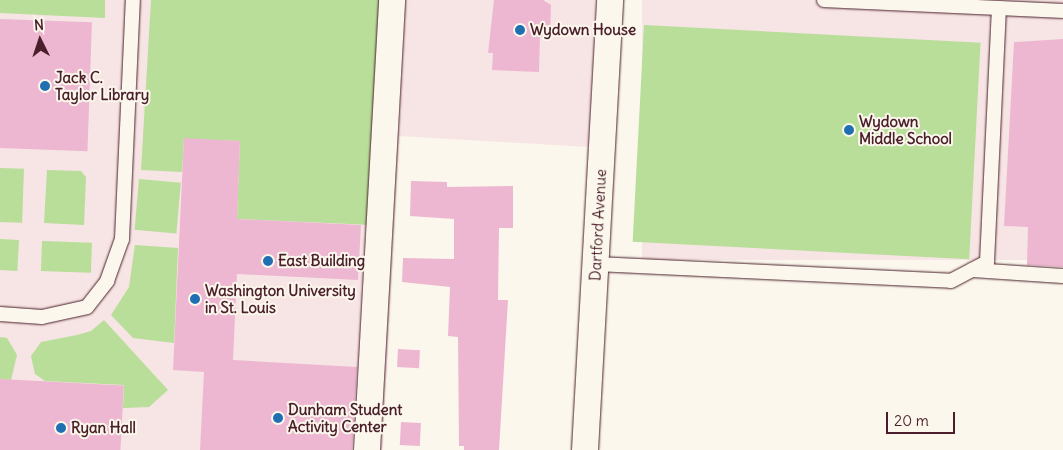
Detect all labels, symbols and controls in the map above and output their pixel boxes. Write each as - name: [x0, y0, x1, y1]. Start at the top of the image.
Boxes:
- north arrow: [15, 15, 65, 65]
- text: N: [33, 16, 44, 34]
- place label: Wydown House: [530, 21, 636, 39]
- marker: Wydown House: [514, 24, 526, 36]
- place label: Jack C. Taylor Library: [55, 68, 149, 103]
- marker: Jack C. Taylor Library: [39, 80, 51, 92]
- place label: Wydown Middle School: [859, 112, 952, 147]
- marker: Wydown Middle School: [843, 124, 855, 136]
- street label: Dartford Avenue: [586, 169, 610, 281]
- place label: East Building: [278, 252, 365, 270]
- marker: East Building: [262, 255, 274, 267]
- place label: Washington University in St. Louis: [205, 281, 356, 316]
- marker: Washington University in St. Louis: [189, 293, 201, 305]
- place label: Dunham Student Activity Center: [288, 400, 402, 435]
- scale bar: [888, 402, 957, 434]
- text: 20 m: [894, 411, 929, 430]
- marker: Dunham Student Activity Center: [272, 412, 284, 424]
- place label: Ryan Hall: [71, 419, 136, 437]
- marker: Ryan Hall: [55, 422, 67, 434]

